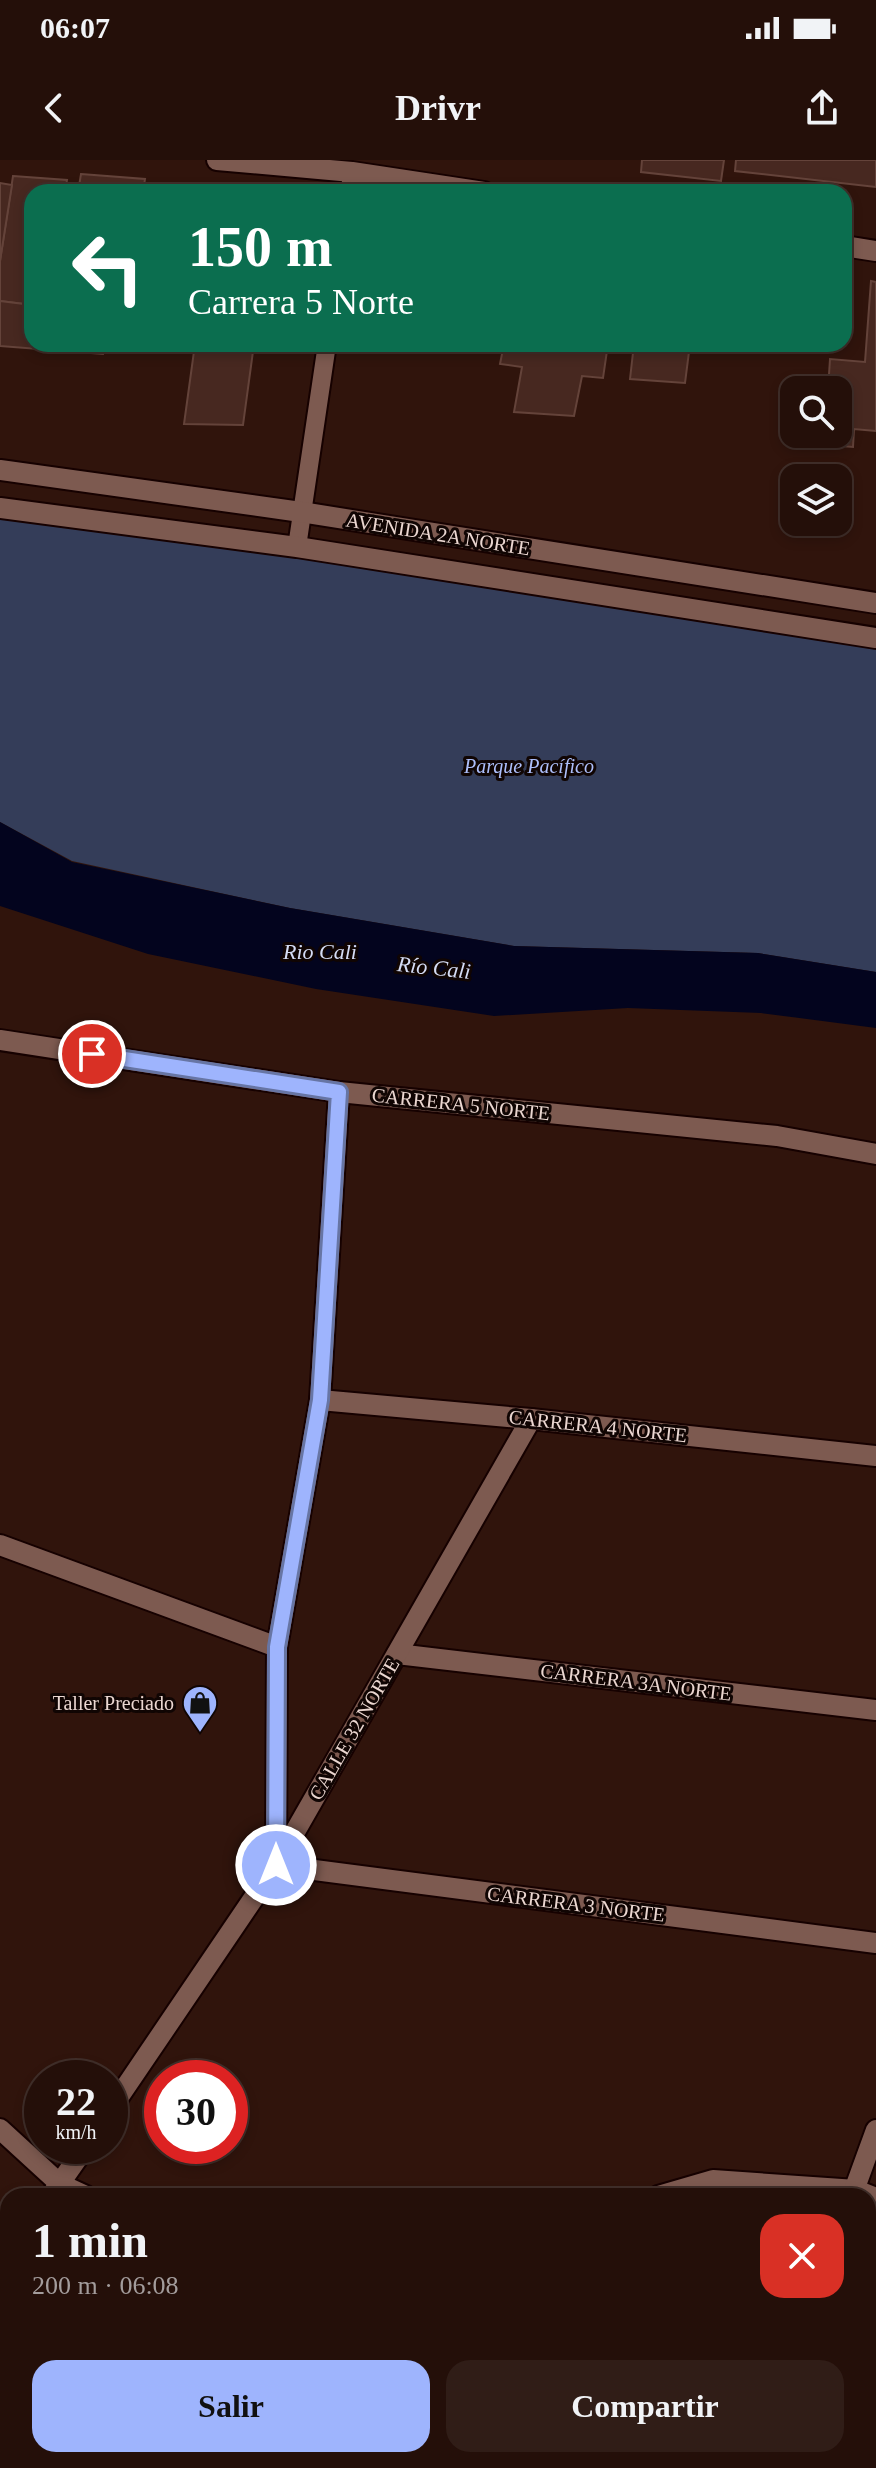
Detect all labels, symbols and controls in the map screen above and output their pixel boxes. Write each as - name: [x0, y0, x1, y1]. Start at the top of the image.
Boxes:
- text: 06:07: [40, 11, 110, 44]
- icon: back: [32, 86, 76, 130]
- icon: share: [800, 86, 844, 130]
- text: Drivr: [395, 88, 481, 128]
- icon: left: [56, 216, 160, 320]
- text: 150 m: [188, 216, 333, 278]
- text: Carrera 5 Norte: [188, 282, 414, 322]
- map controls: [780, 376, 852, 536]
- button: search: [780, 376, 852, 448]
- button: layers: [780, 464, 852, 536]
- street label: AVENIDA 2A NORTE: [344, 509, 532, 559]
- park label: Parque Pacífico: [463, 755, 594, 778]
- water label: Rio Cali: [282, 939, 357, 964]
- water label: Río Cali: [395, 951, 472, 984]
- pin: [58, 1020, 126, 1088]
- icon: arrive: [70, 1032, 114, 1076]
- street label: CARRERA 5 NORTE: [371, 1084, 551, 1124]
- street label: CARRERA 4 NORTE: [508, 1406, 688, 1446]
- street label: CALLE 32 NORTE: [304, 1654, 404, 1804]
- street label: CARRERA 3A NORTE: [539, 1659, 733, 1705]
- shop icon: Taller Preciado: [181, 1684, 219, 1734]
- place label: Taller Preciado: [53, 1692, 174, 1714]
- position arrow: [234, 1823, 318, 1907]
- street label: CARRERA 3 NORTE: [486, 1882, 666, 1926]
- speed limit sign: 30: [144, 2060, 248, 2164]
- text: 22: [56, 2079, 96, 2124]
- text: km/h: [55, 2121, 97, 2143]
- text: 1 min: [32, 2214, 148, 2267]
- button: close: [760, 2214, 844, 2298]
- text: 200 m · 06:08: [32, 2271, 179, 2300]
- button: Salir: [32, 2360, 430, 2452]
- button: Compartir: [446, 2360, 844, 2452]

